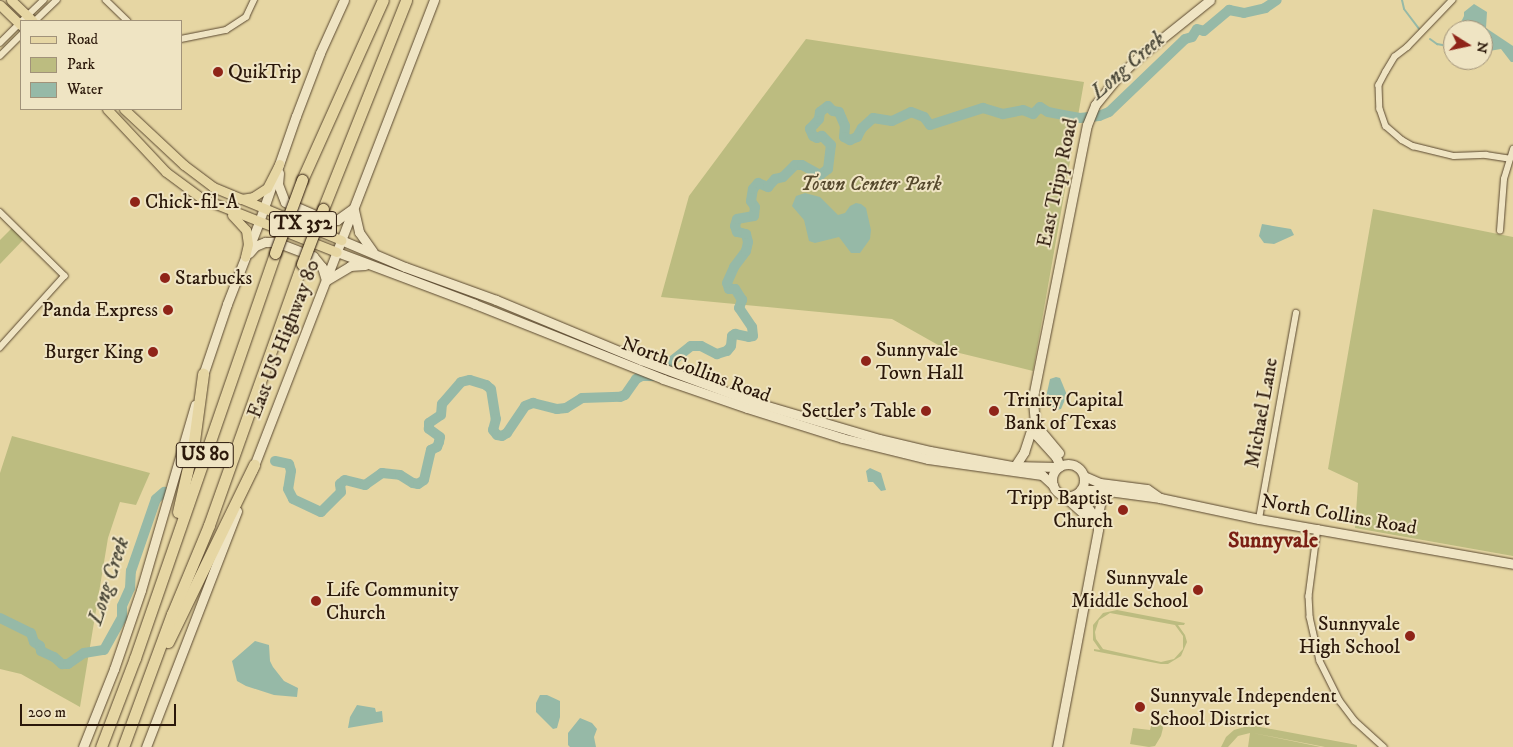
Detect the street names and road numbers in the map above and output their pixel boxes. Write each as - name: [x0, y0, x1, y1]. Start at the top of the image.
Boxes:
- street label: East Tripp Road: [1033, 116, 1083, 250]
- road number: TX 352: [268, 208, 338, 240]
- street label: East US Highway 80: [243, 256, 325, 422]
- street label: North Collins Road: [618, 332, 774, 408]
- street label: Michael Lane: [1241, 356, 1283, 470]
- road number: US 80: [175, 438, 235, 472]
- street label: North Collins Road: [1259, 490, 1419, 540]

